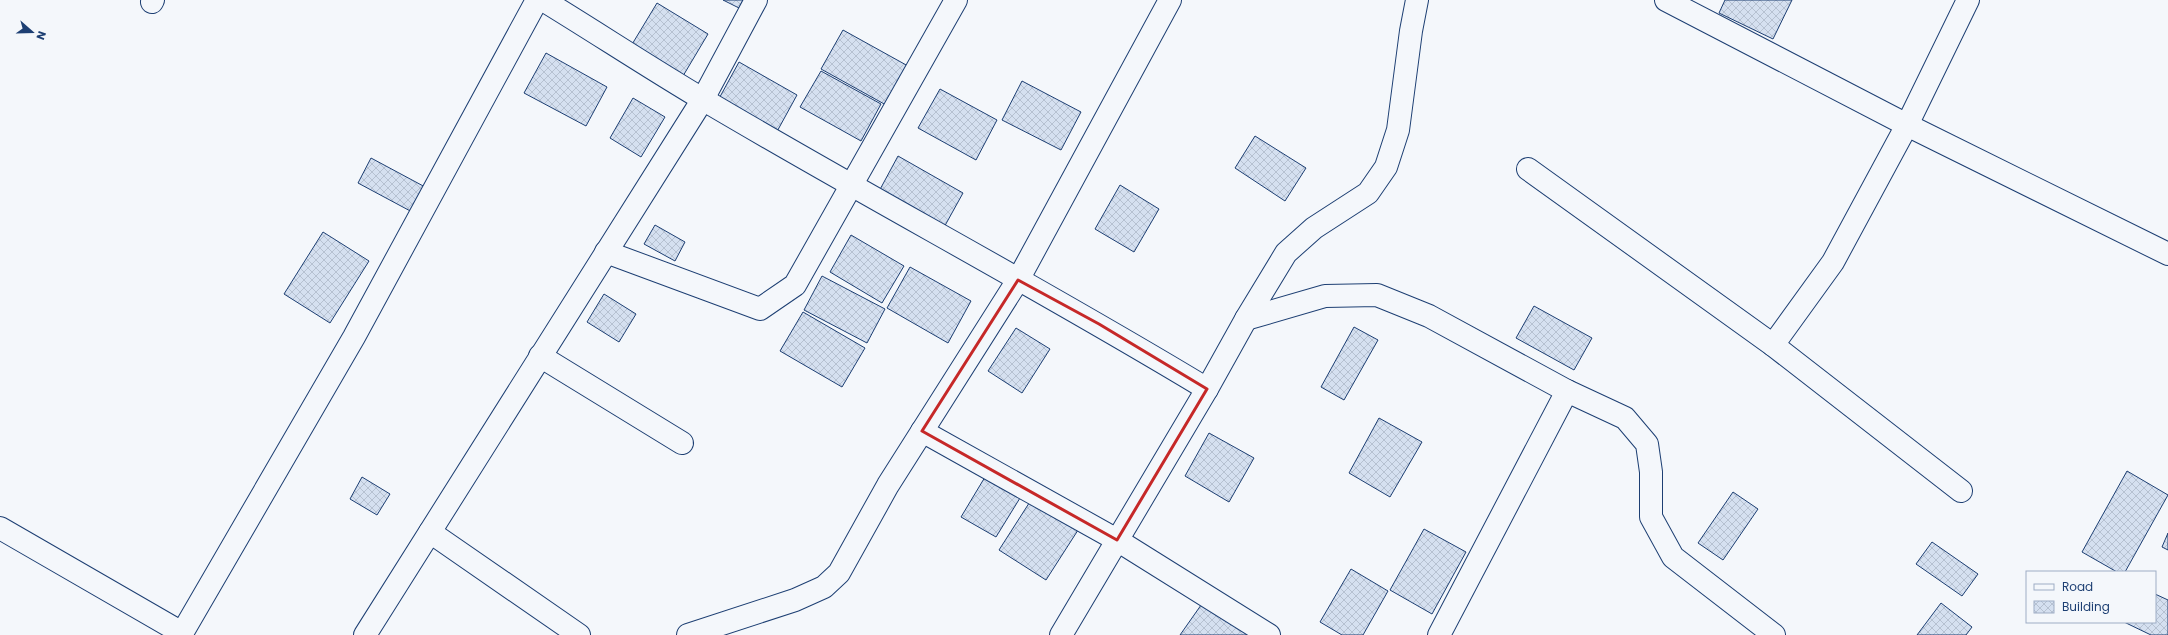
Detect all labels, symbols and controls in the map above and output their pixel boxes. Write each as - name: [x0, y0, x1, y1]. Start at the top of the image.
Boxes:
- north arrow: [12, 12, 52, 52]
- text: N: [32, 29, 50, 42]
- legend: [2026, 571, 2156, 623]
- text: Road: [2062, 578, 2093, 595]
- text: Building: [2062, 598, 2110, 615]

